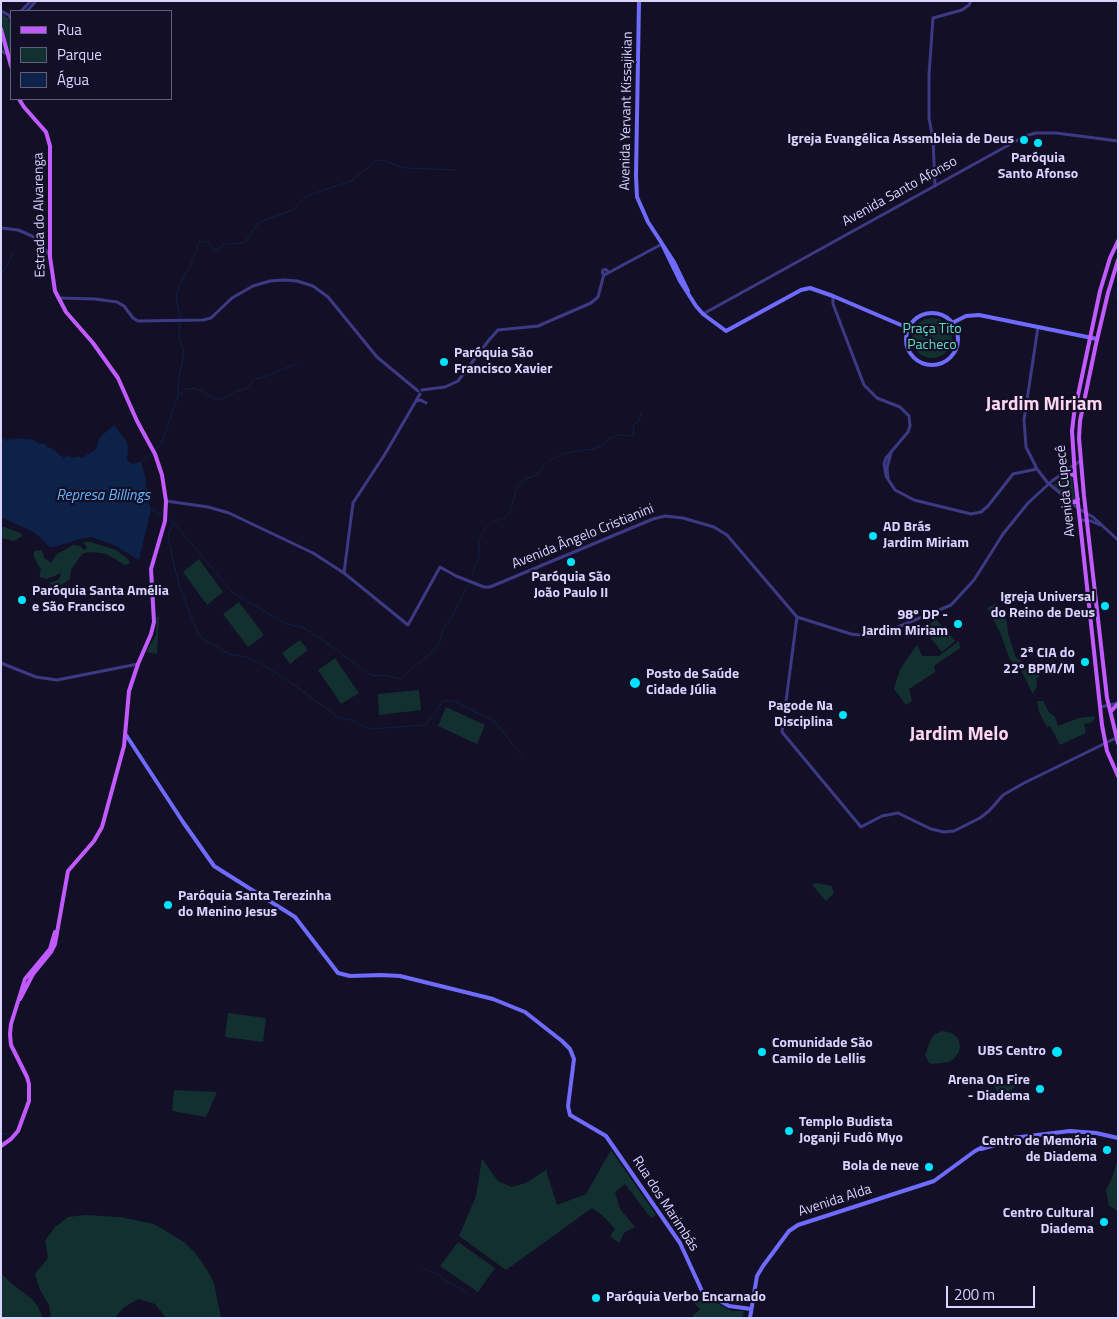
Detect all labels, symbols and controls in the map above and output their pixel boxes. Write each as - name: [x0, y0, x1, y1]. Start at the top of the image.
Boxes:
- legend: [10, 10, 172, 100]
- text: Rua: [57, 18, 82, 41]
- street label: Avenida Yervant Kissajikian: [617, 31, 637, 191]
- text: Parque: [57, 43, 102, 66]
- text: Água: [57, 68, 89, 91]
- place label: Igreja Evangélica Assembleia de Deus: [787, 132, 1014, 148]
- marker: Igreja Evangélica Assembleia de Deus: [1018, 134, 1030, 146]
- marker: Paróquia Santo Afonso: [1032, 137, 1044, 149]
- place label: Paróquia Santo Afonso: [998, 151, 1078, 184]
- street label: Estrada do Alvarenga: [31, 152, 49, 278]
- street label: Avenida Santo Afonso: [840, 153, 960, 231]
- park label: Praça Tito Pacheco: [902, 322, 962, 354]
- place label: Paróquia São Francisco Xavier: [454, 346, 552, 378]
- marker: Paróquia São Francisco Xavier: [438, 356, 450, 368]
- district label: Jardim Miriam: [986, 394, 1102, 416]
- street label: Avenida Cupecê: [1053, 444, 1079, 538]
- water label: Represa Billings: [56, 487, 150, 505]
- street label: Avenida Ângelo Cristianini: [509, 501, 657, 573]
- place label: AD Brás Jardim Miriam: [883, 520, 969, 552]
- marker: AD Brás Jardim Miriam: [867, 530, 879, 542]
- marker: Paróquia São João Paulo II: [565, 556, 577, 568]
- place label: Paróquia São João Paulo II: [531, 570, 611, 602]
- place label: Paróquia Santa Amélia e São Francisco: [32, 584, 169, 616]
- place label: Igreja Universal do Reino de Deus: [991, 590, 1095, 622]
- marker: Paróquia Santa Amélia e São Francisco: [16, 594, 28, 606]
- marker: Igreja Universal do Reino de Deus: [1099, 600, 1111, 612]
- place label: 98º DP - Jardim Miriam: [862, 608, 948, 640]
- marker: 98º DP - Jardim Miriam: [952, 618, 964, 630]
- place label: 2ª CIA do 22º BPM/M: [1003, 646, 1075, 679]
- marker: 2ª CIA do 22º BPM/M: [1079, 656, 1091, 668]
- place label: Posto de Saúde Cidade Júlia: [646, 667, 739, 700]
- marker: Posto de Saúde Cidade Júlia: [628, 676, 642, 690]
- place label: Pagode Na Disciplina: [768, 699, 833, 732]
- marker: Pagode Na Disciplina: [837, 709, 849, 721]
- district label: Jardim Melo: [909, 724, 1009, 746]
- place label: Paróquia Santa Terezinha do Menino Jesus: [178, 889, 332, 922]
- marker: Paróquia Santa Terezinha do Menino Jesus: [162, 899, 174, 911]
- place label: Comunidade São Camilo de Lellis: [772, 1036, 873, 1068]
- place label: UBS Centro: [977, 1044, 1046, 1060]
- marker: UBS Centro: [1050, 1045, 1064, 1059]
- marker: Comunidade São Camilo de Lellis: [756, 1046, 768, 1058]
- place label: Arena On Fire - Diadema: [948, 1073, 1030, 1106]
- marker: Arena On Fire - Diadema: [1034, 1083, 1046, 1095]
- place label: Templo Budista Joganji Fudô Myo: [799, 1115, 903, 1148]
- marker: Templo Budista Joganji Fudô Myo: [783, 1125, 795, 1137]
- place label: Centro de Memória de Diadema: [982, 1134, 1097, 1166]
- marker: Centro de Memória de Diadema: [1101, 1144, 1113, 1156]
- street label: Rua dos Marimbás: [628, 1153, 702, 1255]
- place label: Bola de neve: [842, 1159, 919, 1175]
- marker: Bola de neve: [923, 1161, 935, 1173]
- street label: Avenida Alda: [796, 1181, 874, 1221]
- place label: Centro Cultural Diadema: [1003, 1206, 1094, 1238]
- marker: Centro Cultural Diadema: [1098, 1216, 1110, 1228]
- scale bar: [949, 1276, 1038, 1308]
- text: 200 m: [954, 1283, 995, 1306]
- place label: Paróquia Verbo Encarnado: [606, 1290, 766, 1306]
- marker: Paróquia Verbo Encarnado: [590, 1292, 602, 1304]

